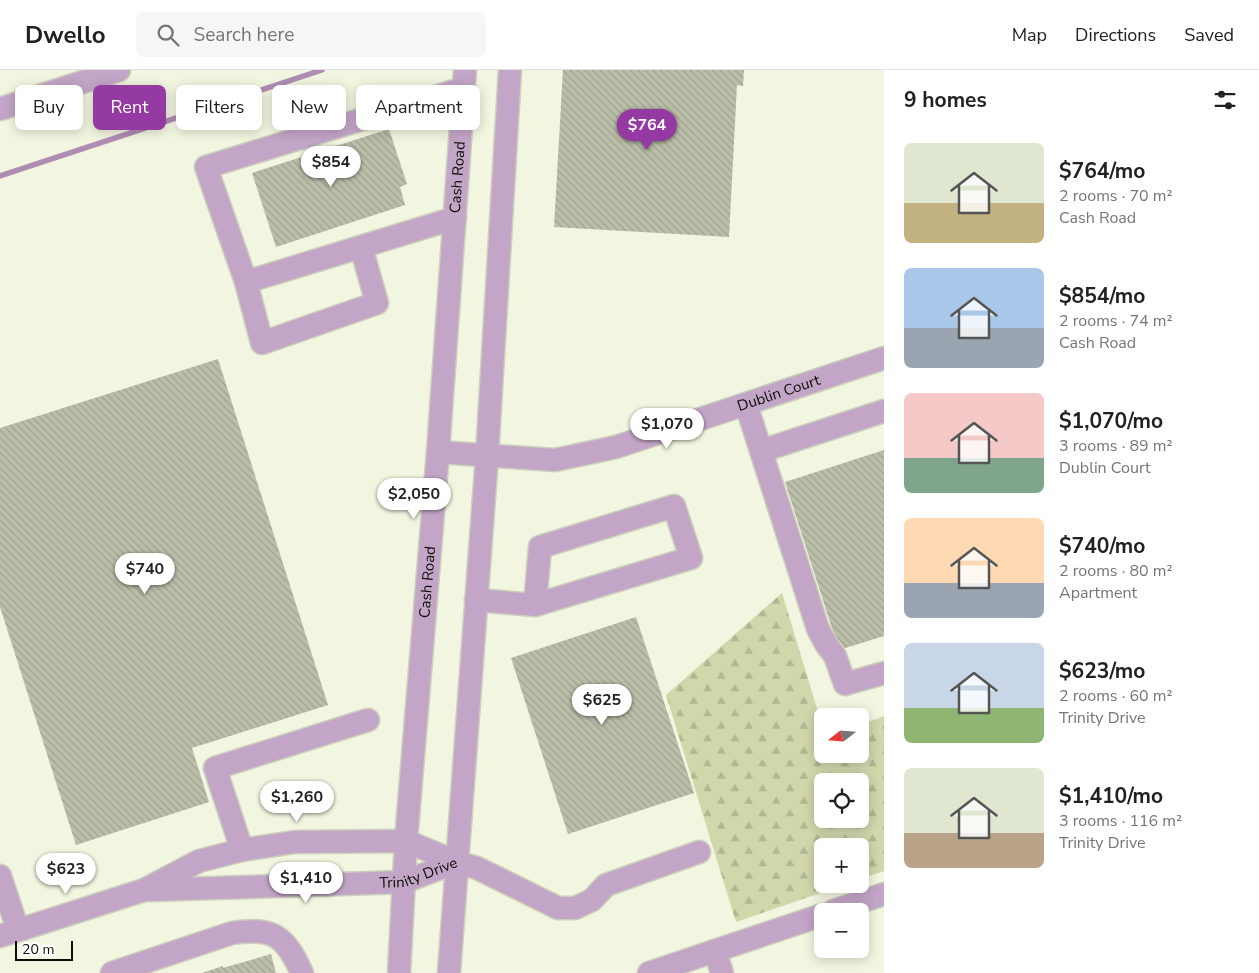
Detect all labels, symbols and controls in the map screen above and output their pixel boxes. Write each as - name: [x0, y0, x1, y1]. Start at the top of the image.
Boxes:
- search box: [136, 12, 486, 57]
- text: Dwello: [25, 19, 106, 51]
- icon: search: [154, 21, 182, 49]
- text: Search here: [194, 22, 294, 48]
- text: Map: [1012, 23, 1047, 47]
- text: Directions: [1075, 23, 1156, 47]
- text: Saved: [1184, 23, 1234, 47]
- chip: Buy: [15, 85, 83, 130]
- chip: Rent: [93, 85, 166, 130]
- chip: Filters: [176, 85, 262, 130]
- chip: New: [272, 85, 346, 130]
- chip: Apartment: [356, 85, 480, 130]
- text: 9 homes: [904, 86, 987, 114]
- icon: filters: [1211, 86, 1239, 114]
- pin: $764: [617, 108, 677, 151]
- text: $764: [628, 114, 666, 136]
- street label: Cash Road: [445, 140, 470, 214]
- pin: $854: [301, 146, 361, 188]
- text: $854: [312, 151, 350, 173]
- text: $764/mo: [1059, 157, 1145, 185]
- icon: home: [944, 163, 1004, 223]
- text: 2 rooms · 70 m²: [1059, 185, 1172, 207]
- text: Cash Road: [1059, 207, 1136, 229]
- text: $854/mo: [1059, 282, 1145, 310]
- icon: home: [944, 288, 1004, 348]
- text: 2 rooms · 74 m²: [1059, 310, 1172, 332]
- text: Cash Road: [1059, 332, 1136, 354]
- street label: Dublin Court: [735, 370, 823, 416]
- text: $1,070/mo: [1059, 407, 1163, 435]
- pin: $1,070: [626, 408, 708, 450]
- text: $1,070: [641, 413, 693, 435]
- icon: home: [944, 413, 1004, 473]
- text: 3 rooms · 89 m²: [1059, 435, 1172, 457]
- text: Dublin Court: [1059, 457, 1151, 479]
- pin: $2,050: [373, 478, 455, 520]
- text: $2,050: [388, 483, 440, 505]
- text: $740/mo: [1059, 532, 1145, 560]
- icon: home: [944, 538, 1004, 598]
- street label: Cash Road: [414, 545, 440, 619]
- pin: $740: [115, 552, 175, 595]
- text: $740: [126, 558, 164, 580]
- text: 2 rooms · 80 m²: [1059, 560, 1172, 582]
- text: Apartment: [1059, 582, 1137, 604]
- text: $623/mo: [1059, 657, 1145, 685]
- icon: home: [944, 663, 1004, 723]
- pin: $625: [572, 684, 632, 726]
- text: 2 rooms · 60 m²: [1059, 685, 1172, 707]
- text: $625: [583, 689, 621, 711]
- text: Trinity Drive: [1059, 707, 1146, 729]
- north arrow: [814, 708, 869, 762]
- map controls: [814, 708, 869, 958]
- button: locate: [814, 773, 869, 828]
- pin: $1,260: [256, 780, 338, 823]
- text: $1,410/mo: [1059, 782, 1163, 810]
- text: $1,260: [271, 786, 323, 808]
- icon: home: [944, 788, 1004, 848]
- text: 3 rooms · 116 m²: [1059, 810, 1182, 832]
- text: Trinity Drive: [1059, 832, 1146, 854]
- button: +: [814, 838, 869, 893]
- pin: $623: [36, 852, 96, 895]
- street label: Trinity Drive: [379, 852, 460, 893]
- text: $623: [47, 858, 85, 880]
- pin: $1,410: [265, 862, 347, 904]
- text: $1,410: [280, 867, 332, 889]
- button: −: [814, 903, 869, 958]
- scale bar: [15, 938, 72, 961]
- text: 20 m: [22, 940, 54, 959]

